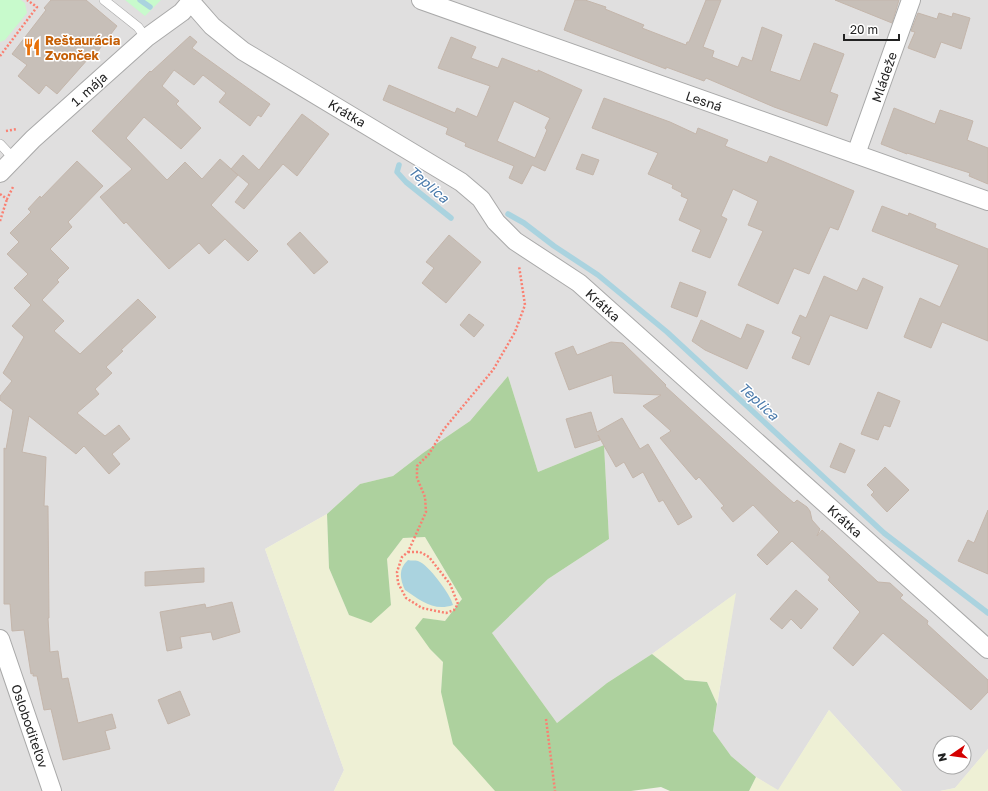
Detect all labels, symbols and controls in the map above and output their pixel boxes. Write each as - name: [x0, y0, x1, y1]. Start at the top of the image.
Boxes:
- scale bar: [844, 16, 899, 42]
- text: 20 m: [850, 22, 878, 37]
- place label: Reštaurácia Zvonček: [45, 32, 121, 63]
- restaurant icon: Reštaurácia Zvonček: [22, 37, 42, 57]
- street label: Mládeže: [868, 50, 900, 104]
- street label: 1. mája: [68, 69, 110, 109]
- street label: Lesná: [684, 87, 724, 115]
- street label: Krátka: [325, 96, 369, 130]
- water label: Teplica: [405, 162, 453, 207]
- street label: Krátka: [582, 285, 624, 325]
- water label: Teplica: [736, 378, 783, 424]
- street label: Krátka: [824, 501, 866, 541]
- street label: Osloboditeľov: [8, 682, 52, 771]
- north arrow: [932, 735, 972, 775]
- text: N: [934, 752, 949, 763]

